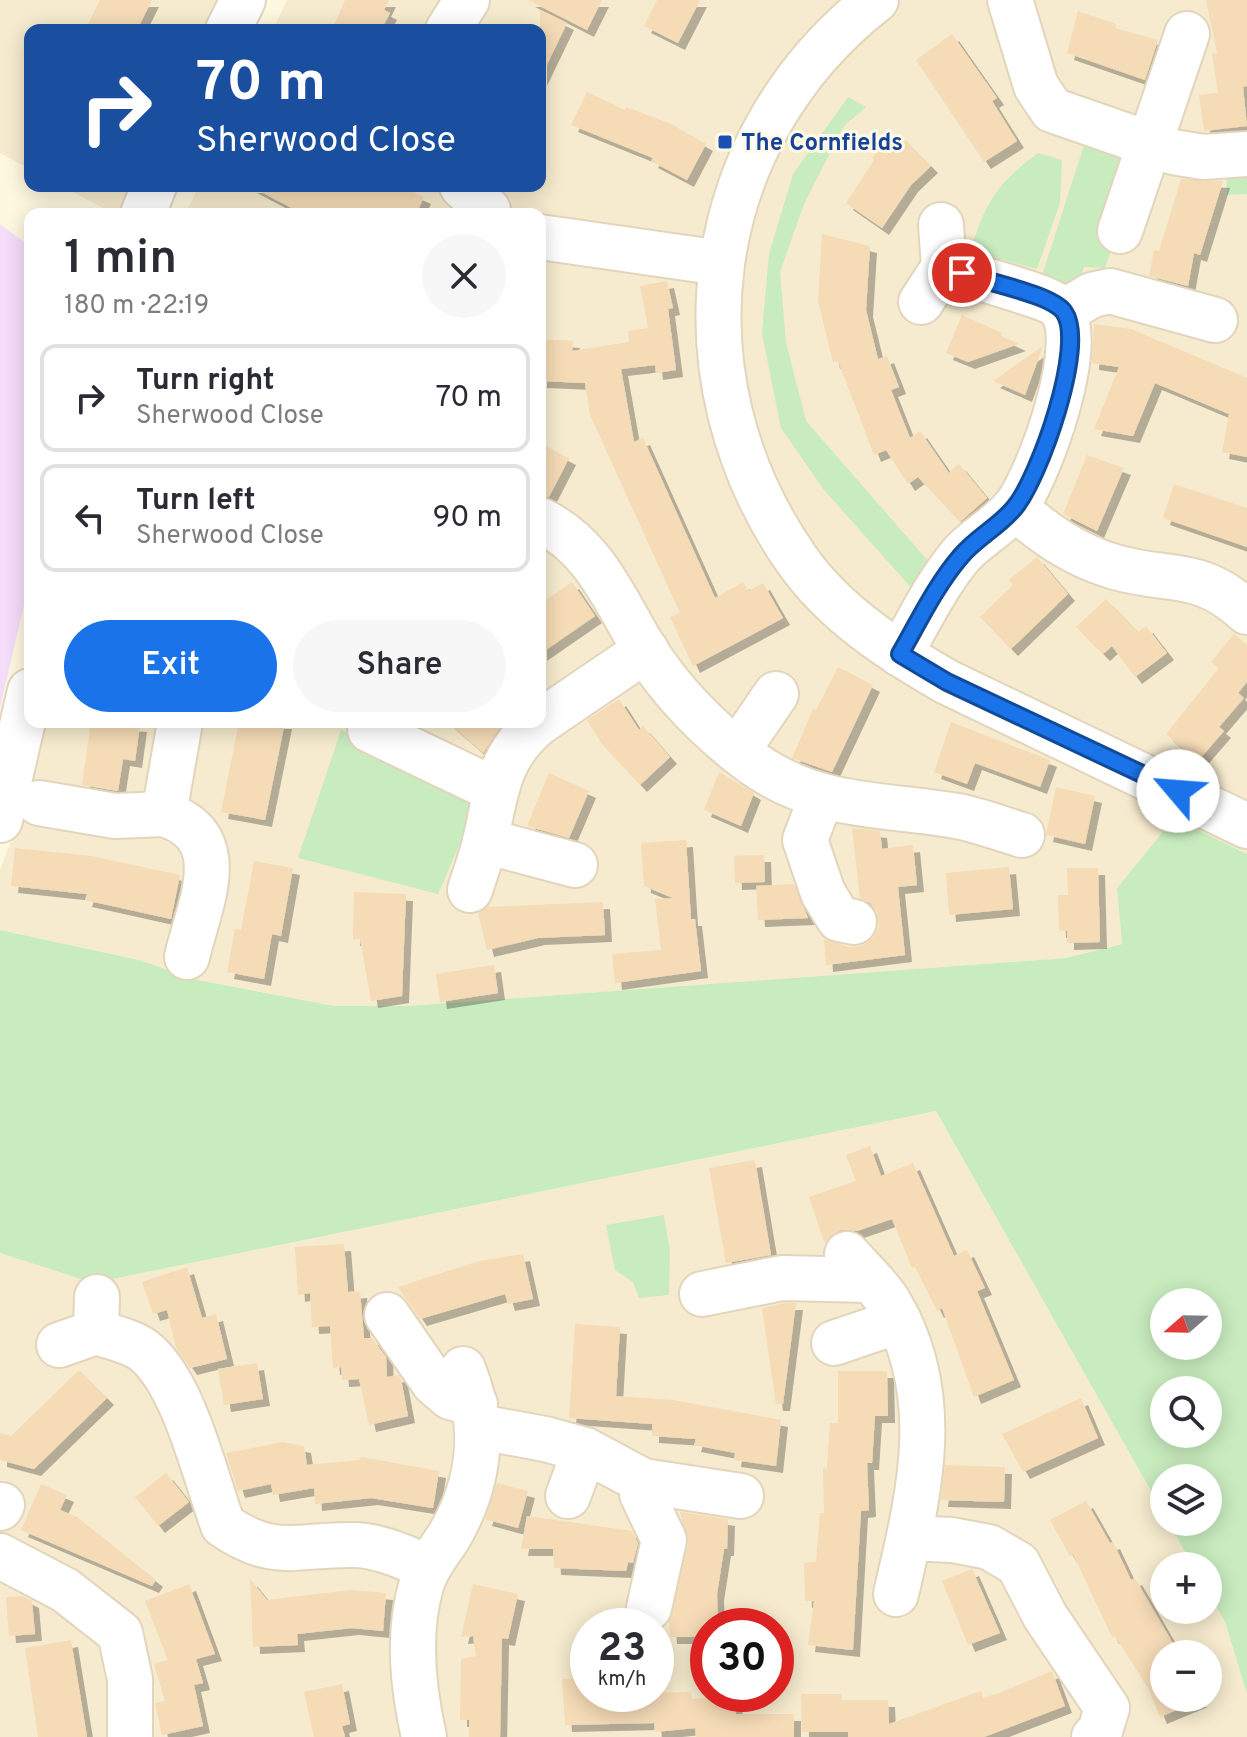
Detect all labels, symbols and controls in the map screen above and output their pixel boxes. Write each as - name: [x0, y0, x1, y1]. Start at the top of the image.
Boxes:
- text: 70 m: [196, 50, 326, 120]
- icon: right: [64, 56, 168, 160]
- text: Sherwood Close: [196, 119, 456, 165]
- place label: The Cornfields: [741, 129, 903, 159]
- marker: The Cornfields: [716, 133, 734, 151]
- text: 1 min: [64, 230, 177, 290]
- button: close: [422, 234, 506, 318]
- pin: [928, 239, 996, 307]
- icon: arrive: [940, 251, 984, 295]
- text: 180 m · 22:19: [64, 290, 209, 323]
- text: Turn right: [136, 363, 274, 400]
- icon: right: [68, 376, 112, 420]
- text: 70 m: [436, 380, 502, 417]
- text: Sherwood Close: [136, 400, 324, 433]
- text: Turn left: [136, 483, 256, 520]
- icon: left: [68, 496, 112, 540]
- text: 90 m: [433, 500, 502, 537]
- text: Sherwood Close: [136, 520, 324, 553]
- button: Exit: [64, 620, 277, 712]
- button: Share: [293, 620, 506, 712]
- position arrow: [1136, 749, 1220, 833]
- north arrow: [1150, 1288, 1222, 1360]
- map controls: [1150, 1288, 1222, 1712]
- button: search: [1150, 1376, 1222, 1448]
- button: layers: [1150, 1464, 1222, 1536]
- button: +: [1150, 1552, 1222, 1624]
- speed limit sign: 30: [690, 1608, 794, 1712]
- text: 23: [598, 1625, 646, 1675]
- button: −: [1150, 1640, 1222, 1712]
- text: km/h: [598, 1667, 646, 1693]

